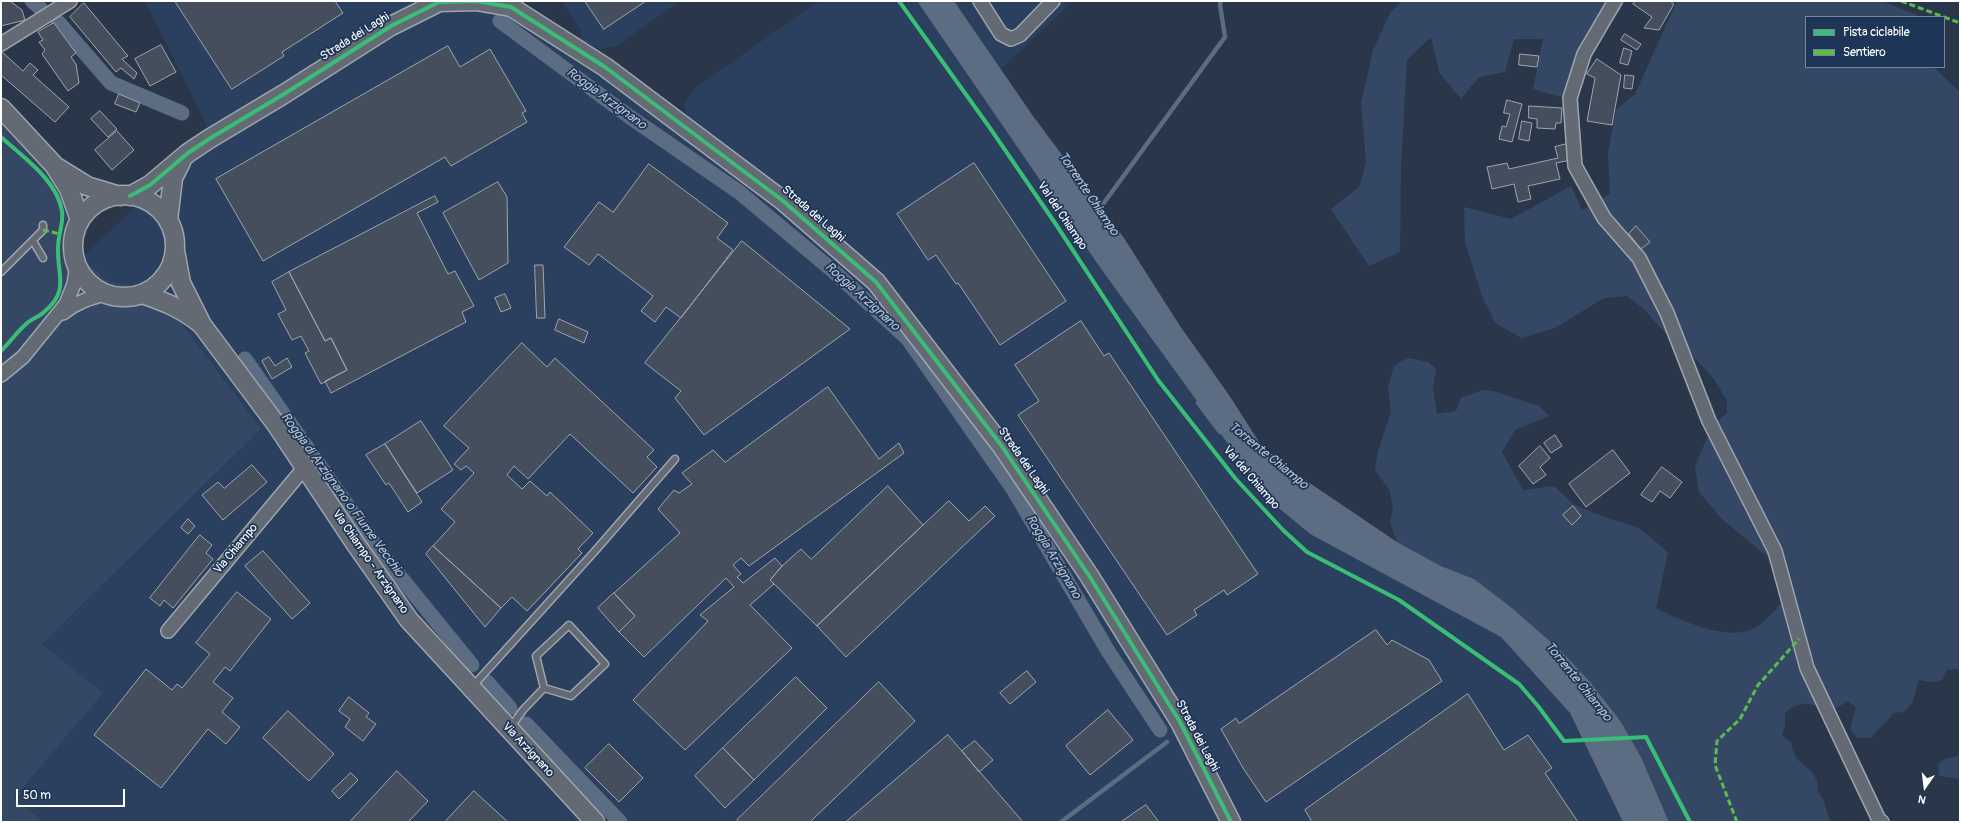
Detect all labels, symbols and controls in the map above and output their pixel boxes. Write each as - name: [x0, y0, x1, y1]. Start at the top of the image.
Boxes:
- street label: Strada dei Laghi: [318, 10, 392, 64]
- legend: [1805, 16, 1945, 68]
- text: Pista ciclabile: [1843, 25, 1910, 40]
- text: Sentiero: [1843, 45, 1886, 60]
- water label: Roggia Arzignano: [563, 65, 649, 133]
- water label: Torrente Chiampo: [1054, 149, 1122, 239]
- street label: Val del Chiampo: [1034, 179, 1090, 253]
- street label: Strada dei Laghi: [779, 183, 847, 245]
- water label: Roggia Arzignano: [821, 259, 903, 335]
- water label: Roggia di Arzignano o Fiume Vecchio: [277, 410, 407, 580]
- water label: Torrente Chiampo: [1225, 419, 1311, 493]
- street label: Strada dei Laghi: [995, 425, 1051, 497]
- street label: Val del Chiampo: [1220, 443, 1282, 513]
- street label: Via Chiampo - Arzignano: [329, 507, 411, 617]
- water label: Roggia Arzignano: [1022, 512, 1084, 602]
- street label: Via Chiampo: [211, 521, 261, 577]
- water label: Torrente Chiampo: [1541, 639, 1615, 725]
- street label: Strada dei Laghi: [1172, 698, 1222, 774]
- street label: Via Arzignano: [499, 720, 557, 780]
- north arrow: [1905, 767, 1945, 807]
- scale bar: [18, 781, 127, 807]
- text: 50 m: [23, 788, 51, 803]
- text: N: [1917, 792, 1927, 806]

